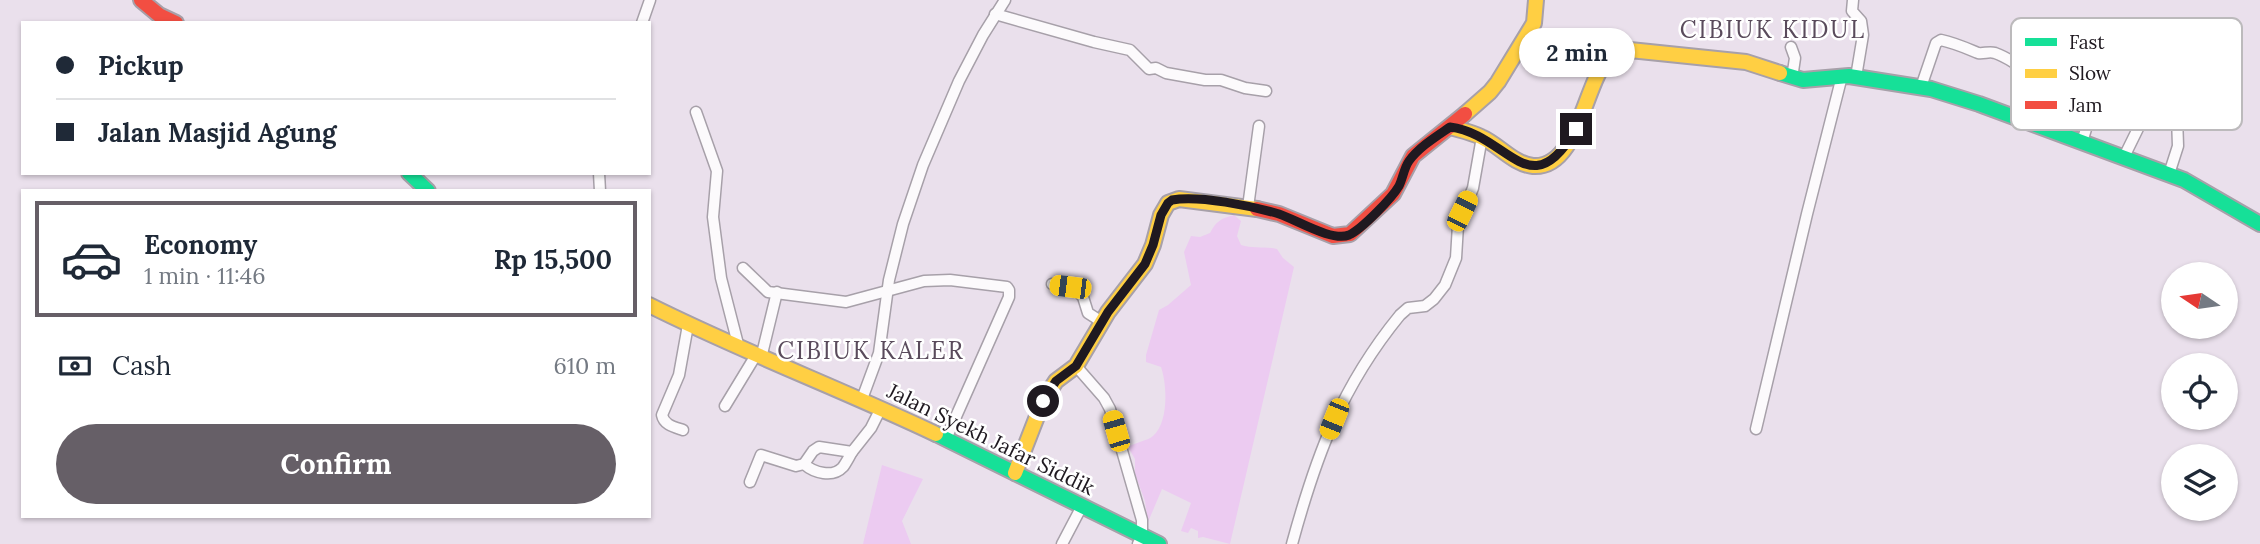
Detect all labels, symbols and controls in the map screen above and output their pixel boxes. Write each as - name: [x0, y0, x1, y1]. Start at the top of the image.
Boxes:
- district label: CIBIUK KIDUL: [1680, 14, 1866, 45]
- legend: [2011, 18, 2242, 130]
- callout: 2 min: [1518, 27, 1634, 76]
- text: Fast: [2069, 30, 2105, 54]
- text: 2 min: [1546, 38, 1608, 67]
- text: Pickup: [98, 49, 184, 82]
- text: Slow: [2069, 61, 2112, 85]
- text: Jam: [2068, 93, 2103, 117]
- route end: [1560, 113, 1592, 145]
- text: Jalan Masjid Agung: [98, 116, 337, 149]
- car: [1444, 188, 1481, 234]
- icon: car: [60, 228, 123, 291]
- text: Economy: [144, 228, 257, 261]
- text: Rp 15,500: [494, 243, 612, 276]
- text: 1 min · 11:46: [144, 261, 266, 290]
- north arrow: [2161, 262, 2238, 340]
- map controls: [2161, 262, 2238, 521]
- car: [1048, 274, 1093, 300]
- district label: CIBIUK KALER: [777, 335, 965, 366]
- icon: cash: [56, 347, 94, 385]
- text: Cash: [112, 349, 171, 382]
- text: 610 m: [553, 351, 616, 380]
- button: locate: [2161, 353, 2238, 430]
- street label: Jalan Syekh Jafar Siddik: [882, 377, 1100, 501]
- route start: [1027, 385, 1059, 417]
- car: [1317, 396, 1352, 442]
- car: [1101, 408, 1132, 454]
- button: Confirm: [56, 424, 616, 504]
- button: layers: [2161, 444, 2238, 521]

